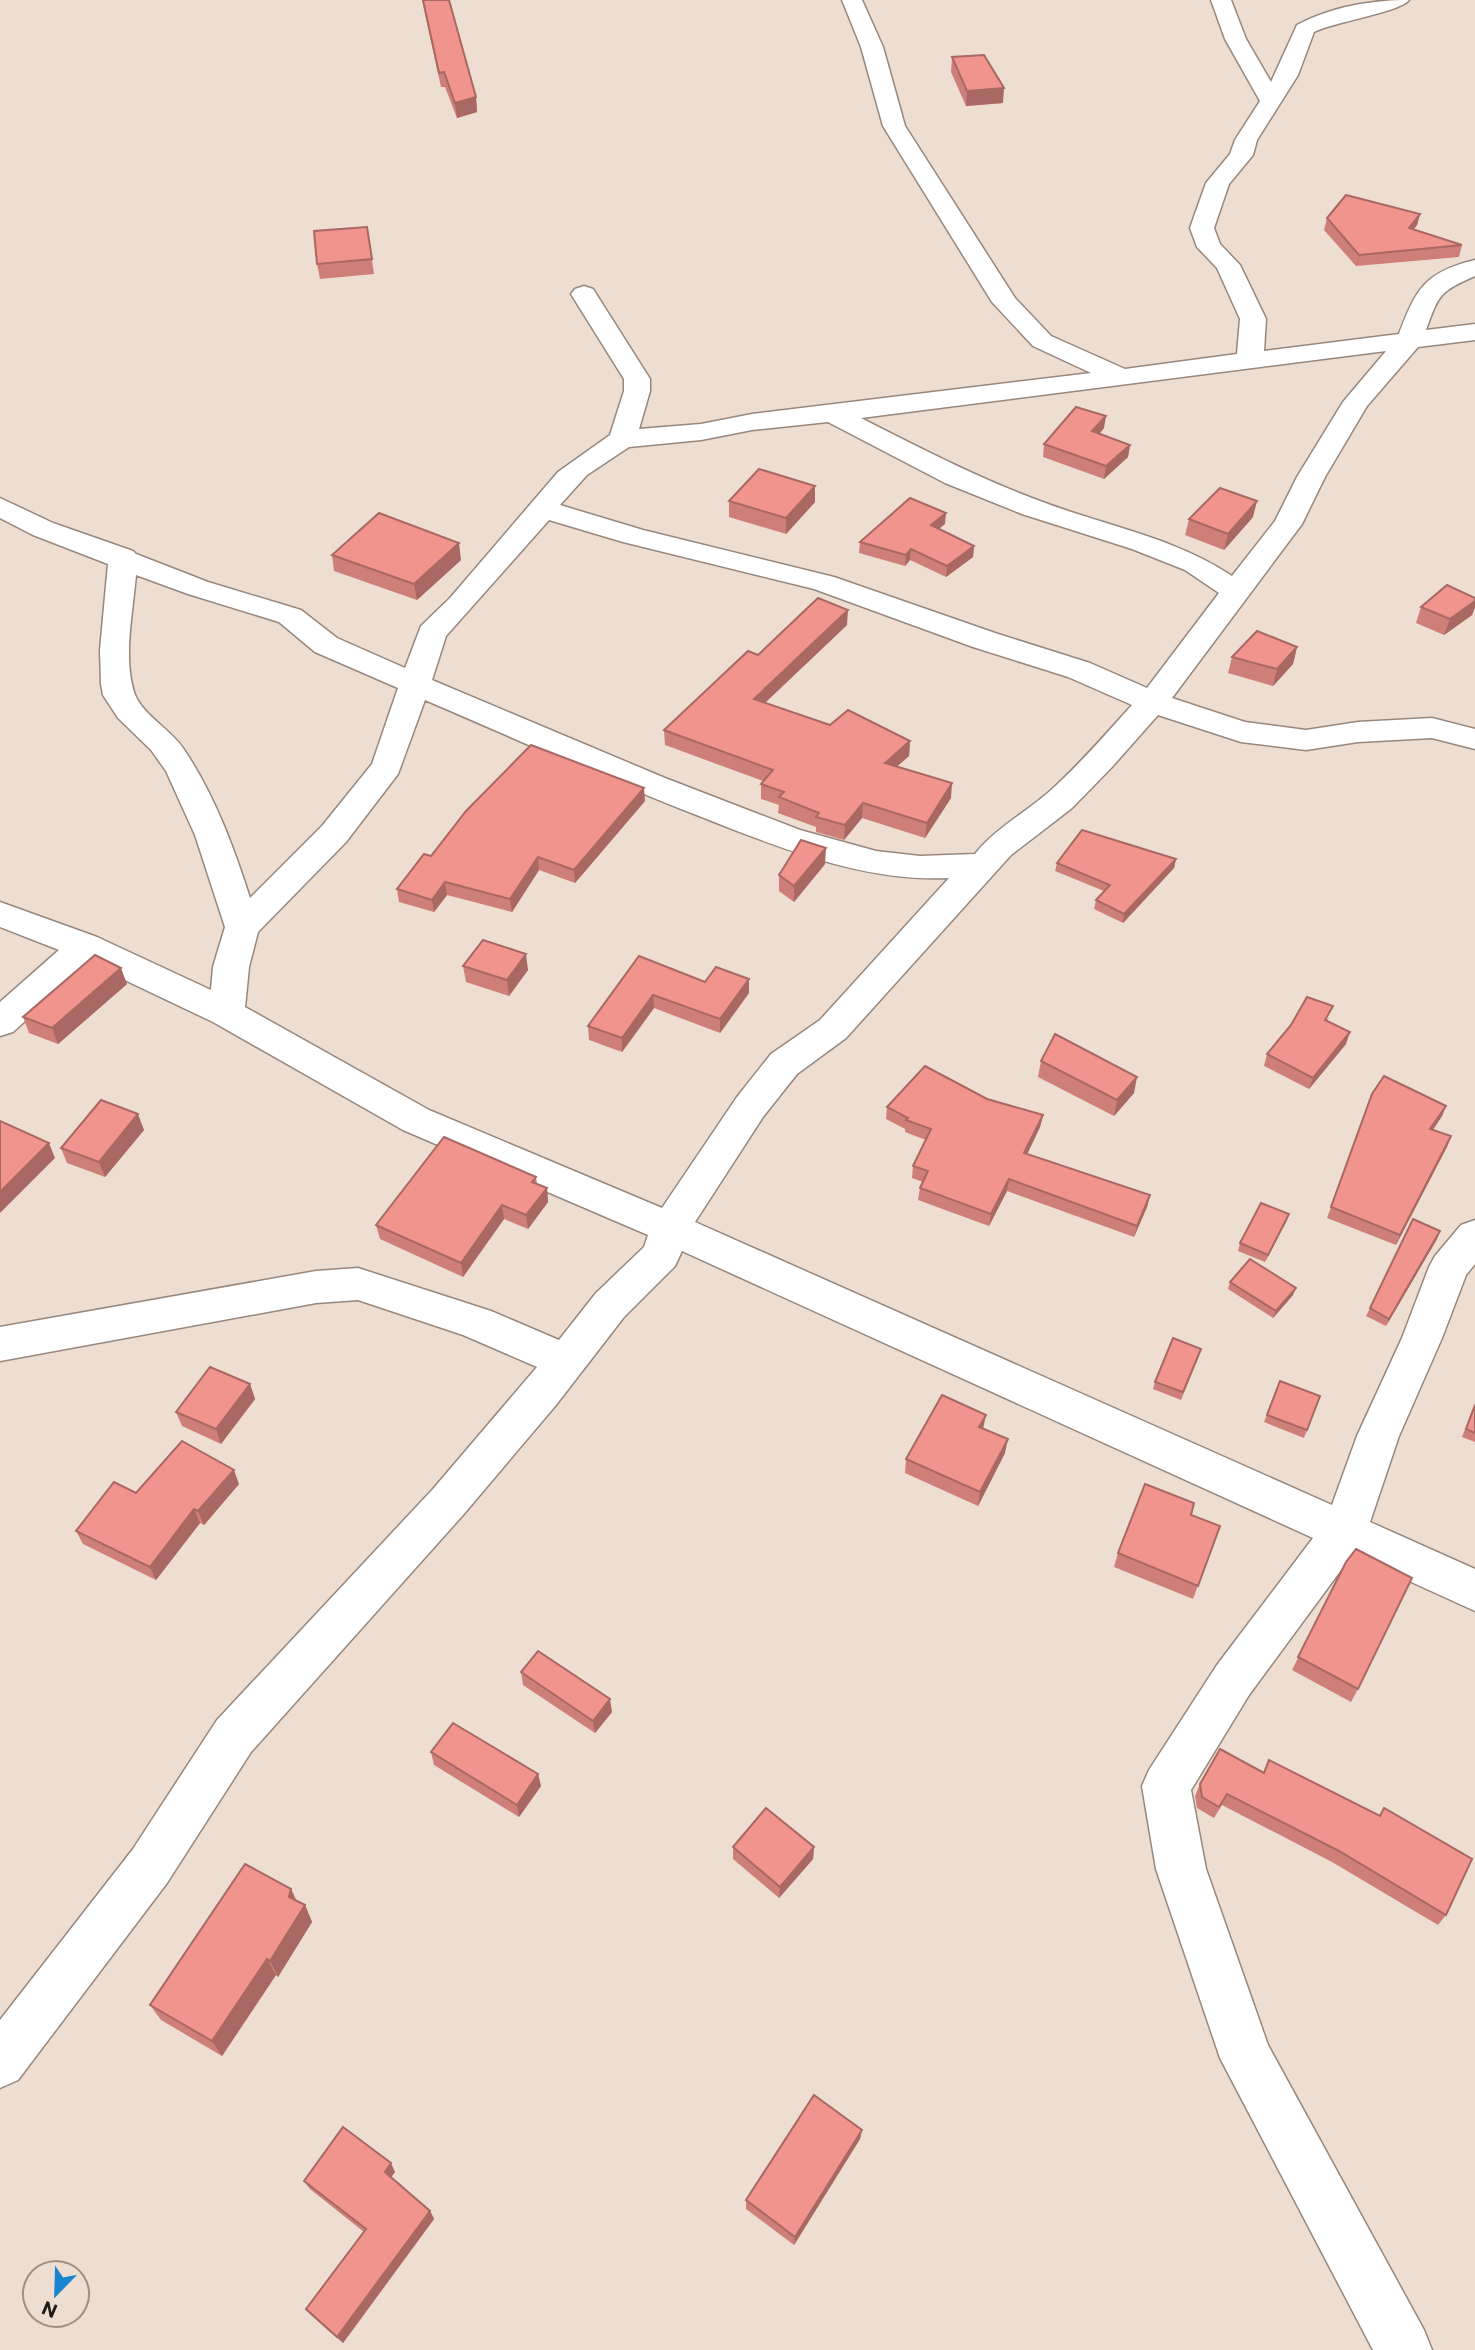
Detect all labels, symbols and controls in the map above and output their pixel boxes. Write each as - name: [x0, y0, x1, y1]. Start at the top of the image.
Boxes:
- north arrow: [21, 2259, 91, 2329]
- text: N: [38, 2297, 60, 2323]

